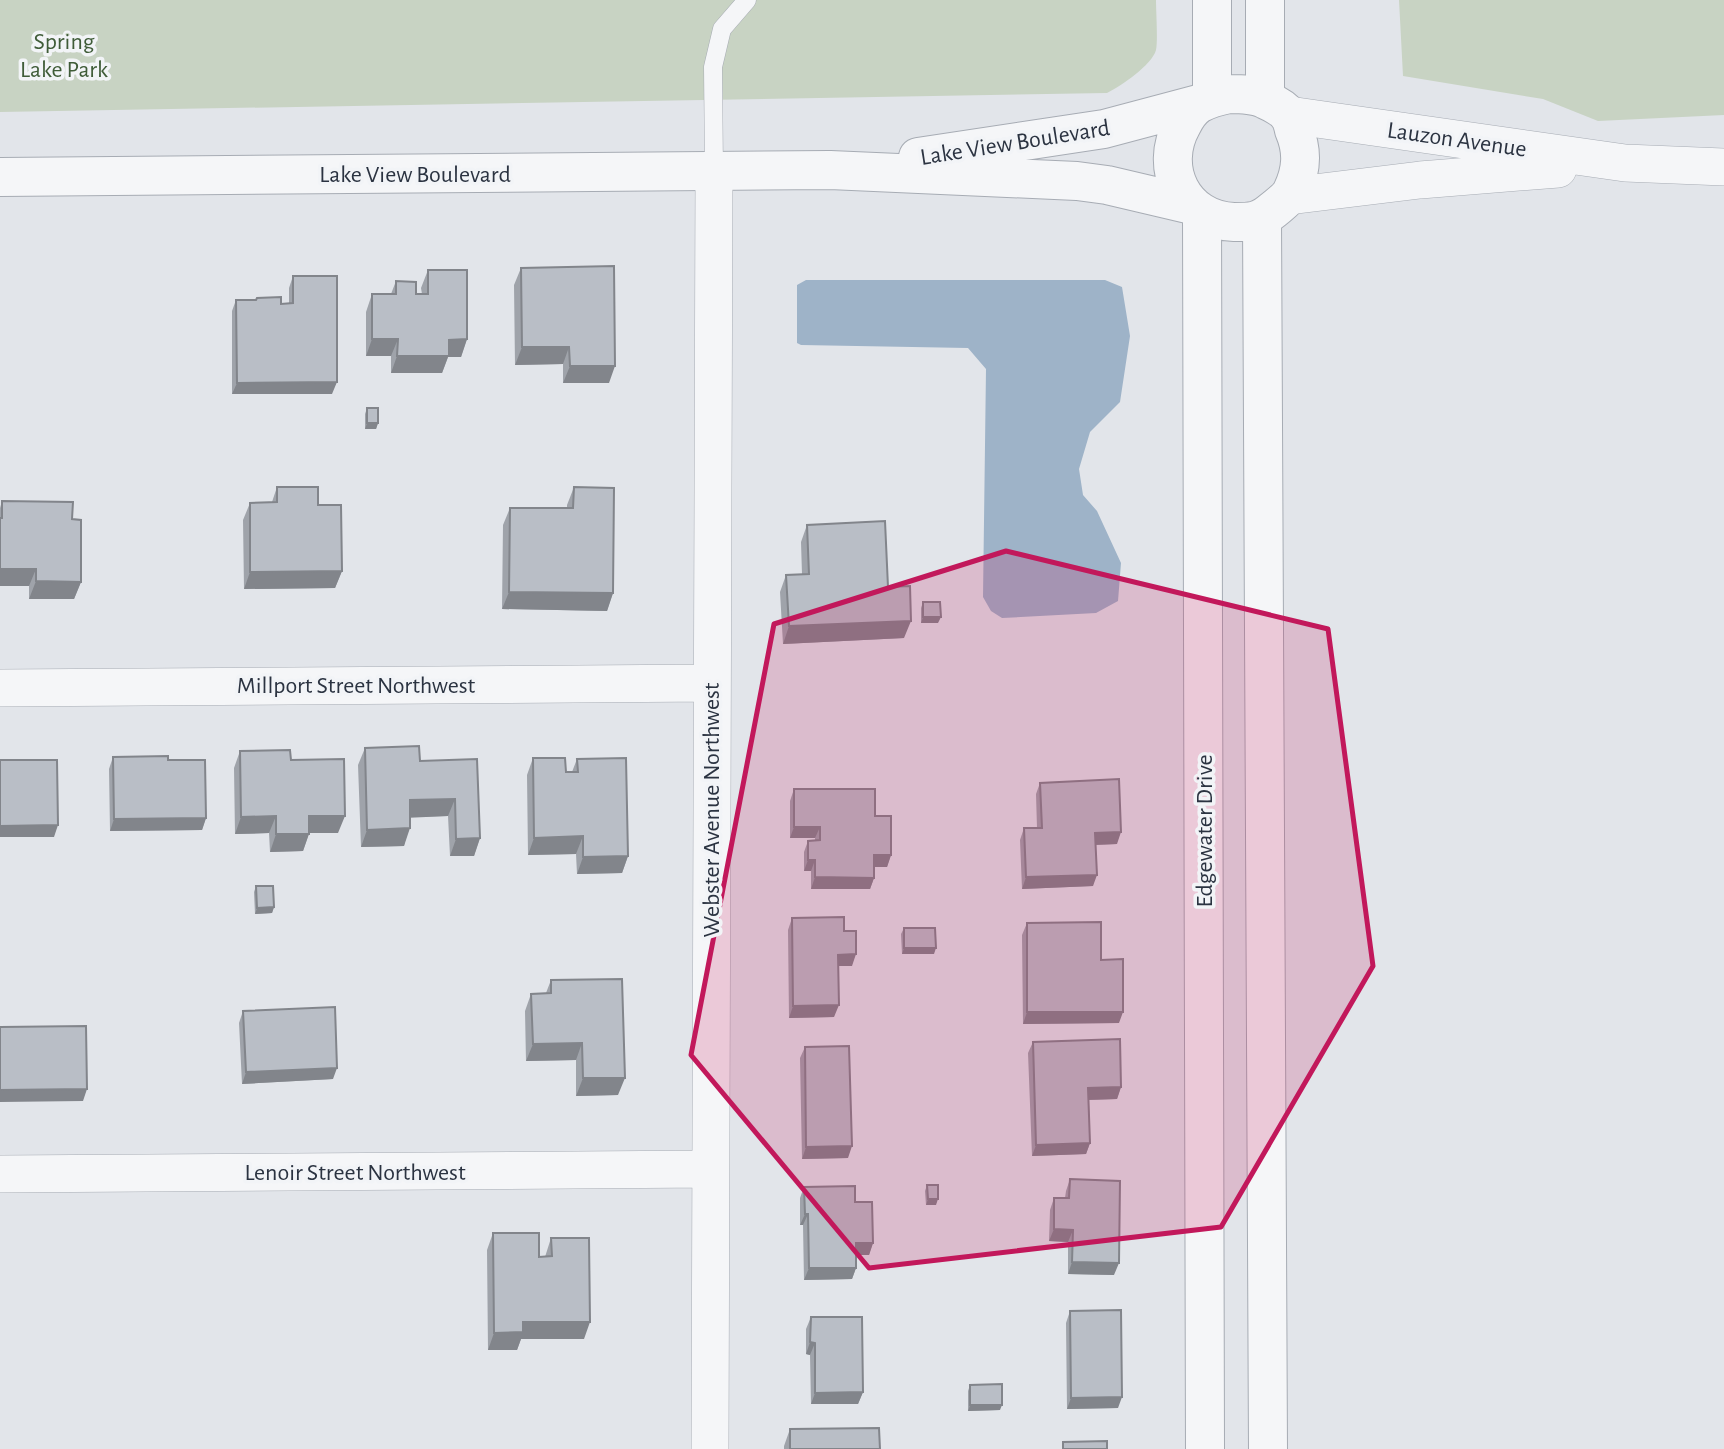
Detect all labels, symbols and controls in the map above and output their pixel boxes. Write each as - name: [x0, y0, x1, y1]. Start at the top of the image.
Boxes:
- park label: Spring Lake Park: [20, 30, 108, 82]
- street label: Lake View Boulevard: [919, 116, 1112, 170]
- street label: Lauzon Avenue: [1386, 118, 1528, 162]
- street label: Lake View Boulevard: [319, 163, 511, 187]
- street label: Millport Street Northwest: [237, 674, 476, 698]
- street label: Webster Avenue Northwest: [700, 682, 724, 938]
- street label: Edgewater Drive: [1193, 754, 1217, 908]
- street label: Lenoir Street Northwest: [244, 1161, 466, 1185]

